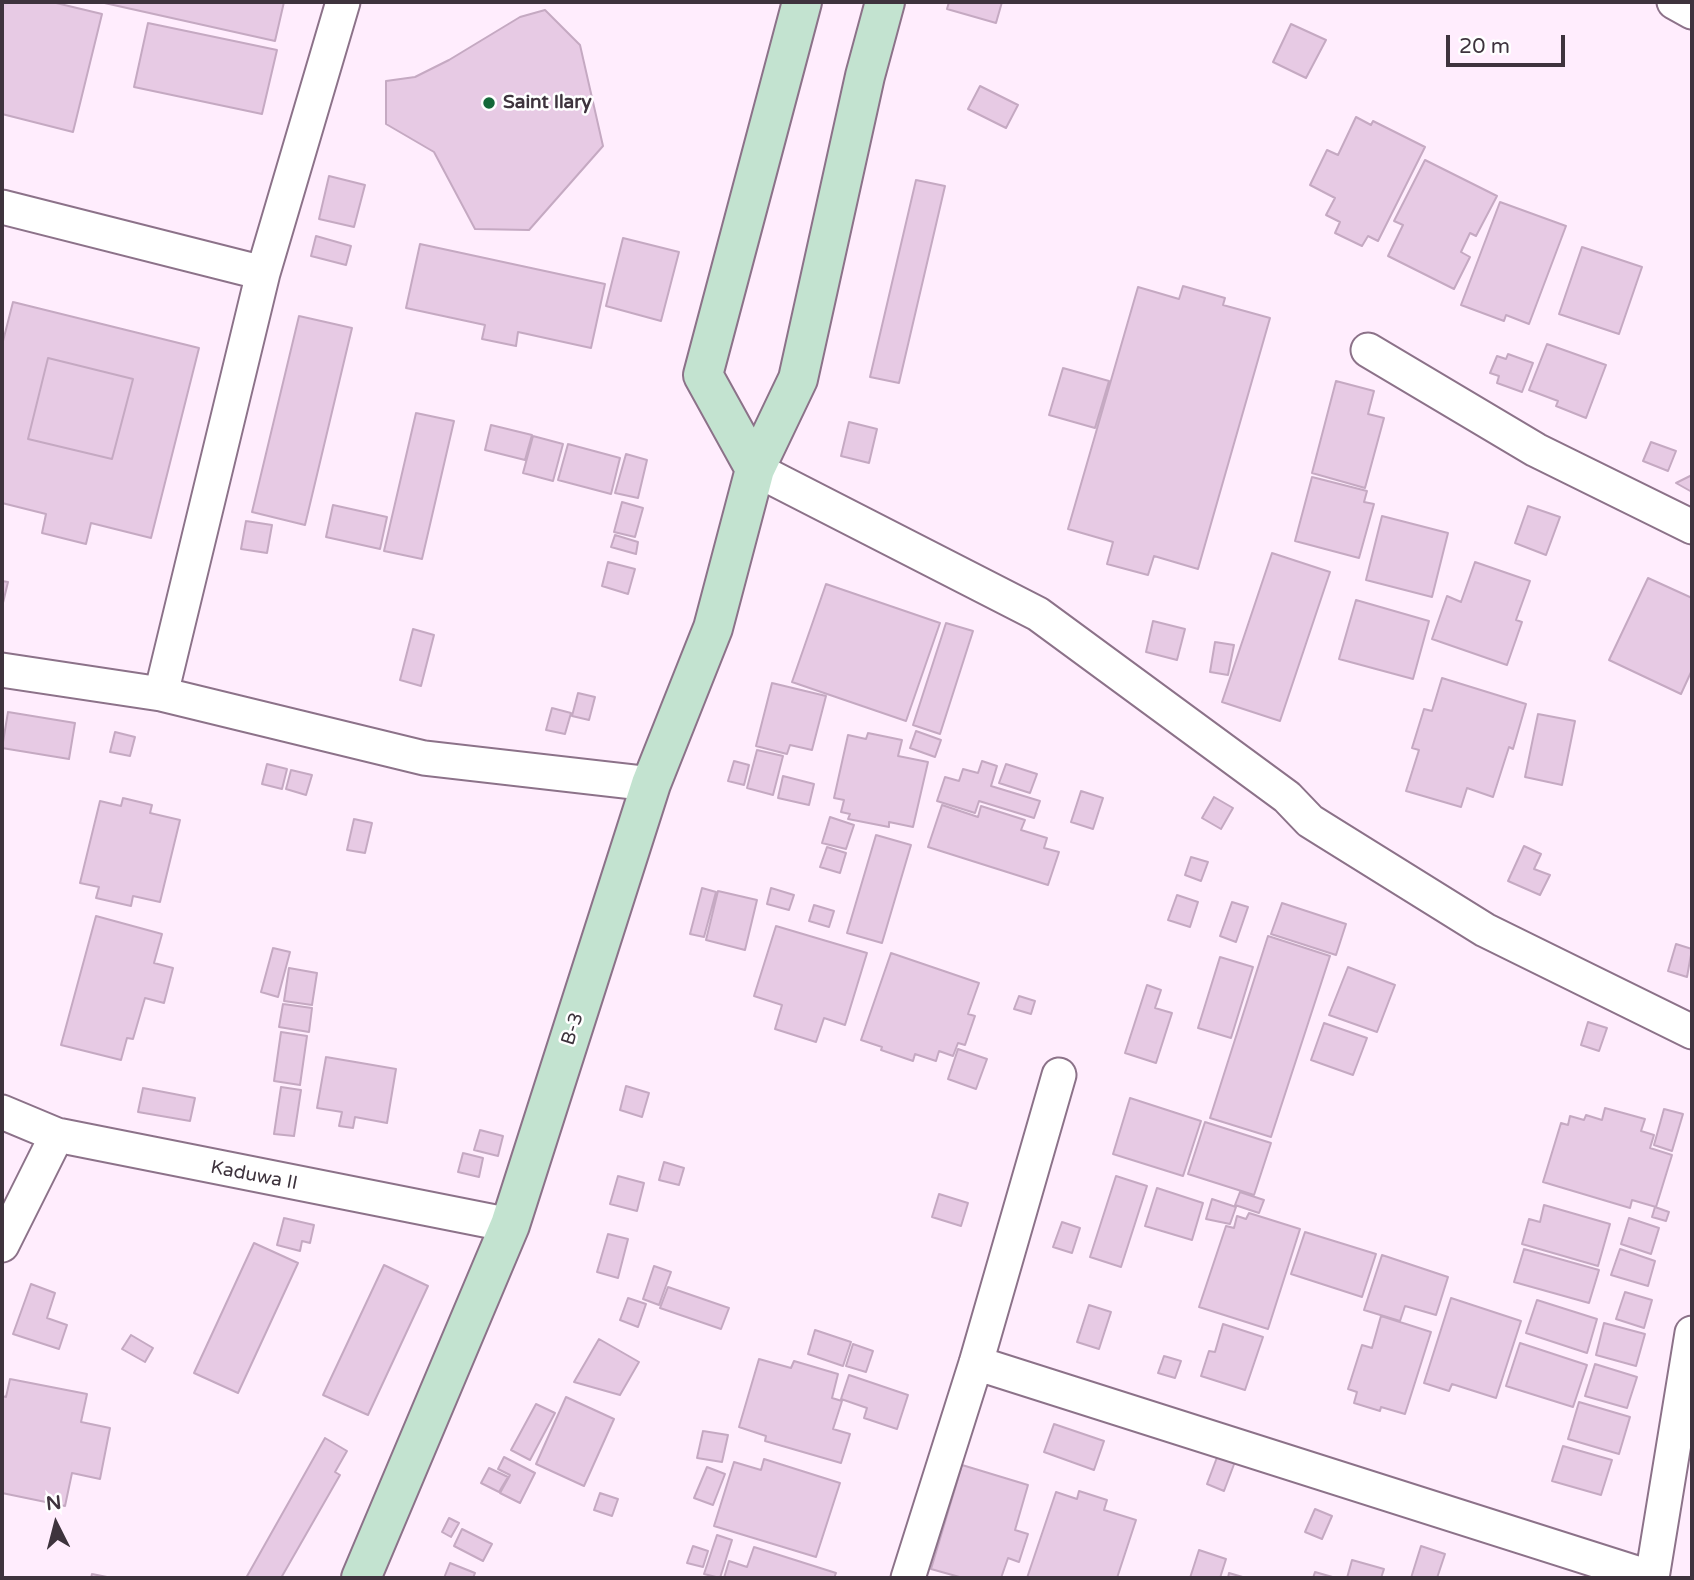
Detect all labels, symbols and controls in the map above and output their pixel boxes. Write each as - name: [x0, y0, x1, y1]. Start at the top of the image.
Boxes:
- scale bar: [1449, 21, 1568, 65]
- text: 20 m: [1459, 34, 1510, 59]
- place label: Saint Ilary: [503, 92, 592, 114]
- marker: Saint Ilary: [481, 95, 497, 111]
- street label: B-3: [557, 1010, 589, 1048]
- street label: Kaduwa II: [208, 1156, 300, 1196]
- north arrow: [21, 1489, 91, 1559]
- text: N: [45, 1491, 63, 1515]

